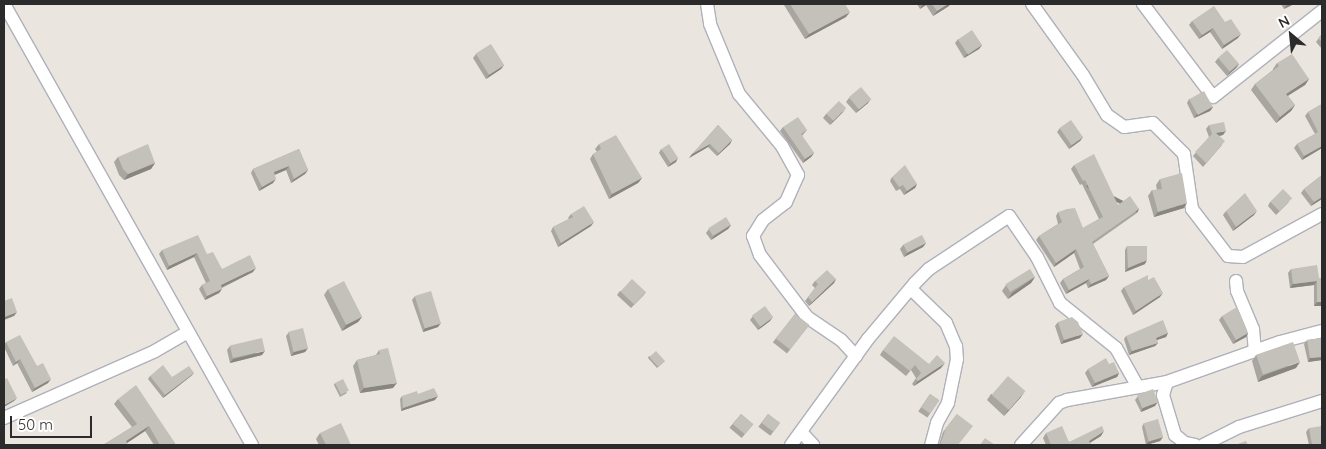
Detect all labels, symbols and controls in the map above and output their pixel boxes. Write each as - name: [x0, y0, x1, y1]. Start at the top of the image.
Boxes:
- north arrow: [1266, 10, 1316, 60]
- text: N: [1275, 11, 1293, 32]
- scale bar: [12, 406, 95, 438]
- text: 50 m: [18, 415, 53, 434]

